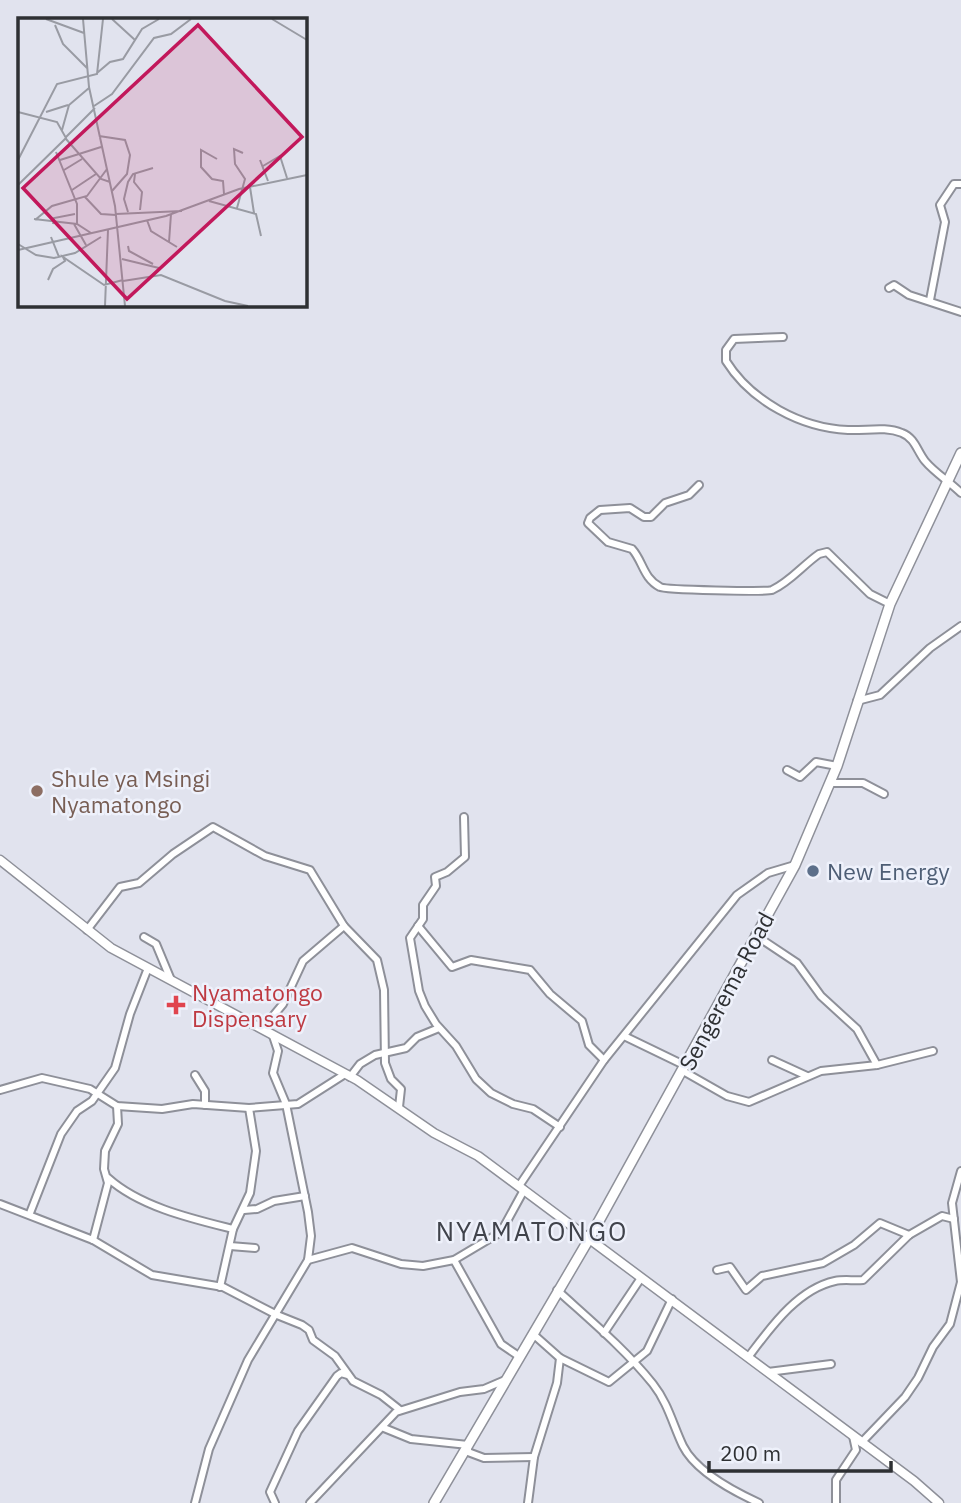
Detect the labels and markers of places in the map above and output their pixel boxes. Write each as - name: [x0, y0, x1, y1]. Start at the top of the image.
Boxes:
- place label: Shule ya Msingi Nyamatongo: [51, 763, 210, 819]
- marker: Shule ya Msingi Nyamatongo: [29, 783, 45, 799]
- place label: New Energy: [827, 856, 950, 886]
- marker: New Energy: [805, 863, 821, 879]
- place label: Nyamatongo Dispensary: [192, 977, 323, 1033]
- marker: Nyamatongo Dispensary: [166, 995, 186, 1015]

